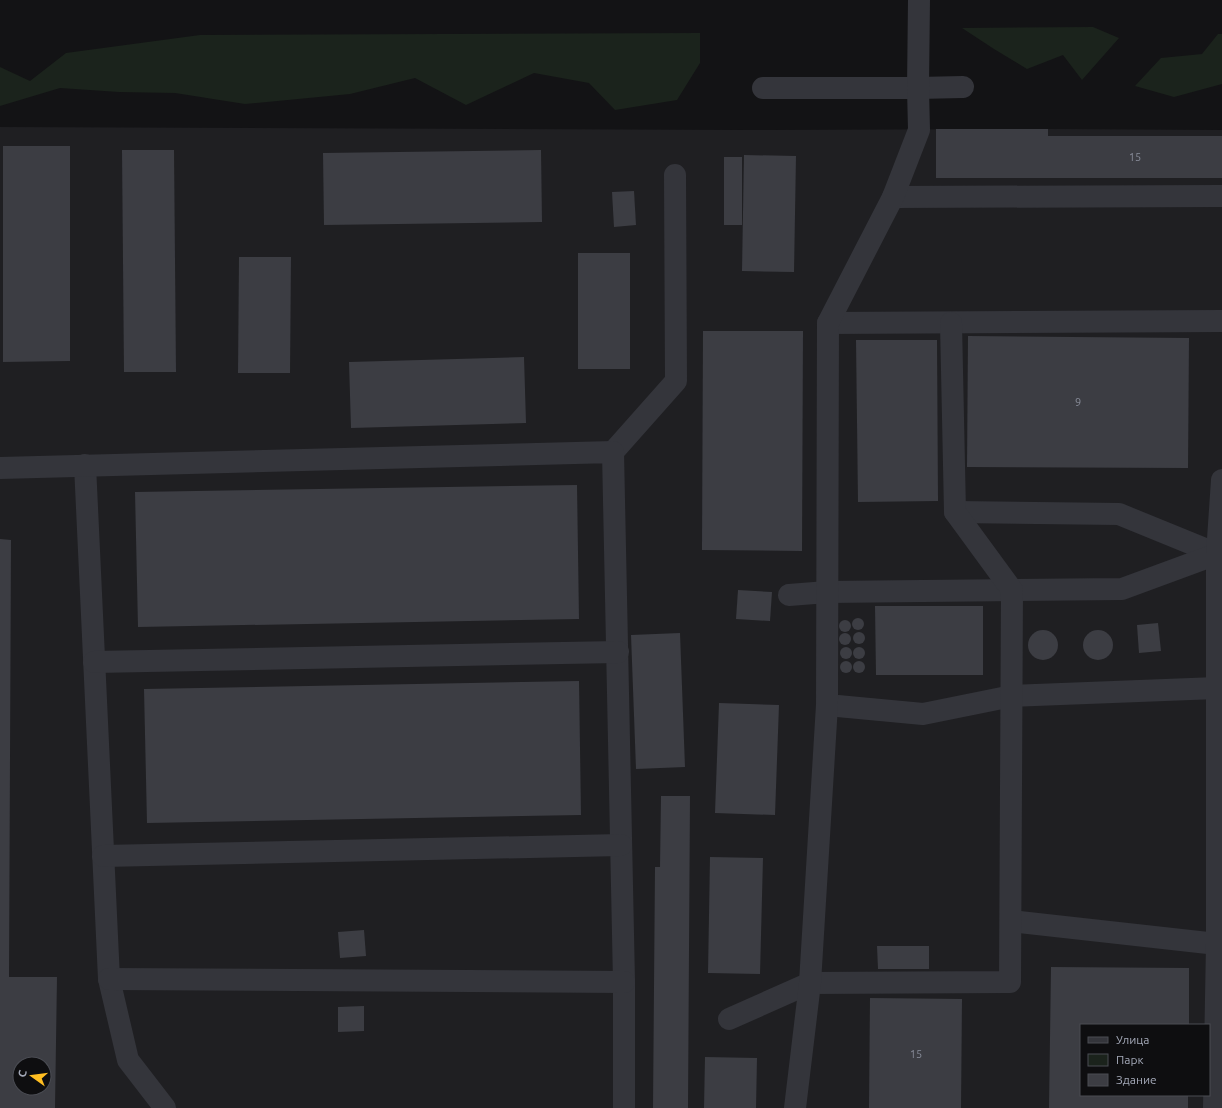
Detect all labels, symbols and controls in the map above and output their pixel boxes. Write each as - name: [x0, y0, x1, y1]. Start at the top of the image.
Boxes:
- house number: 15: [1129, 151, 1141, 163]
- house number: 9: [1075, 396, 1081, 408]
- legend: [1080, 1024, 1210, 1096]
- text: Улица: [1116, 1033, 1149, 1046]
- house number: 15: [910, 1048, 922, 1060]
- text: Парк: [1116, 1053, 1144, 1066]
- north arrow: [12, 1056, 52, 1096]
- text: С: [16, 1069, 29, 1078]
- text: Здание: [1116, 1073, 1157, 1086]

